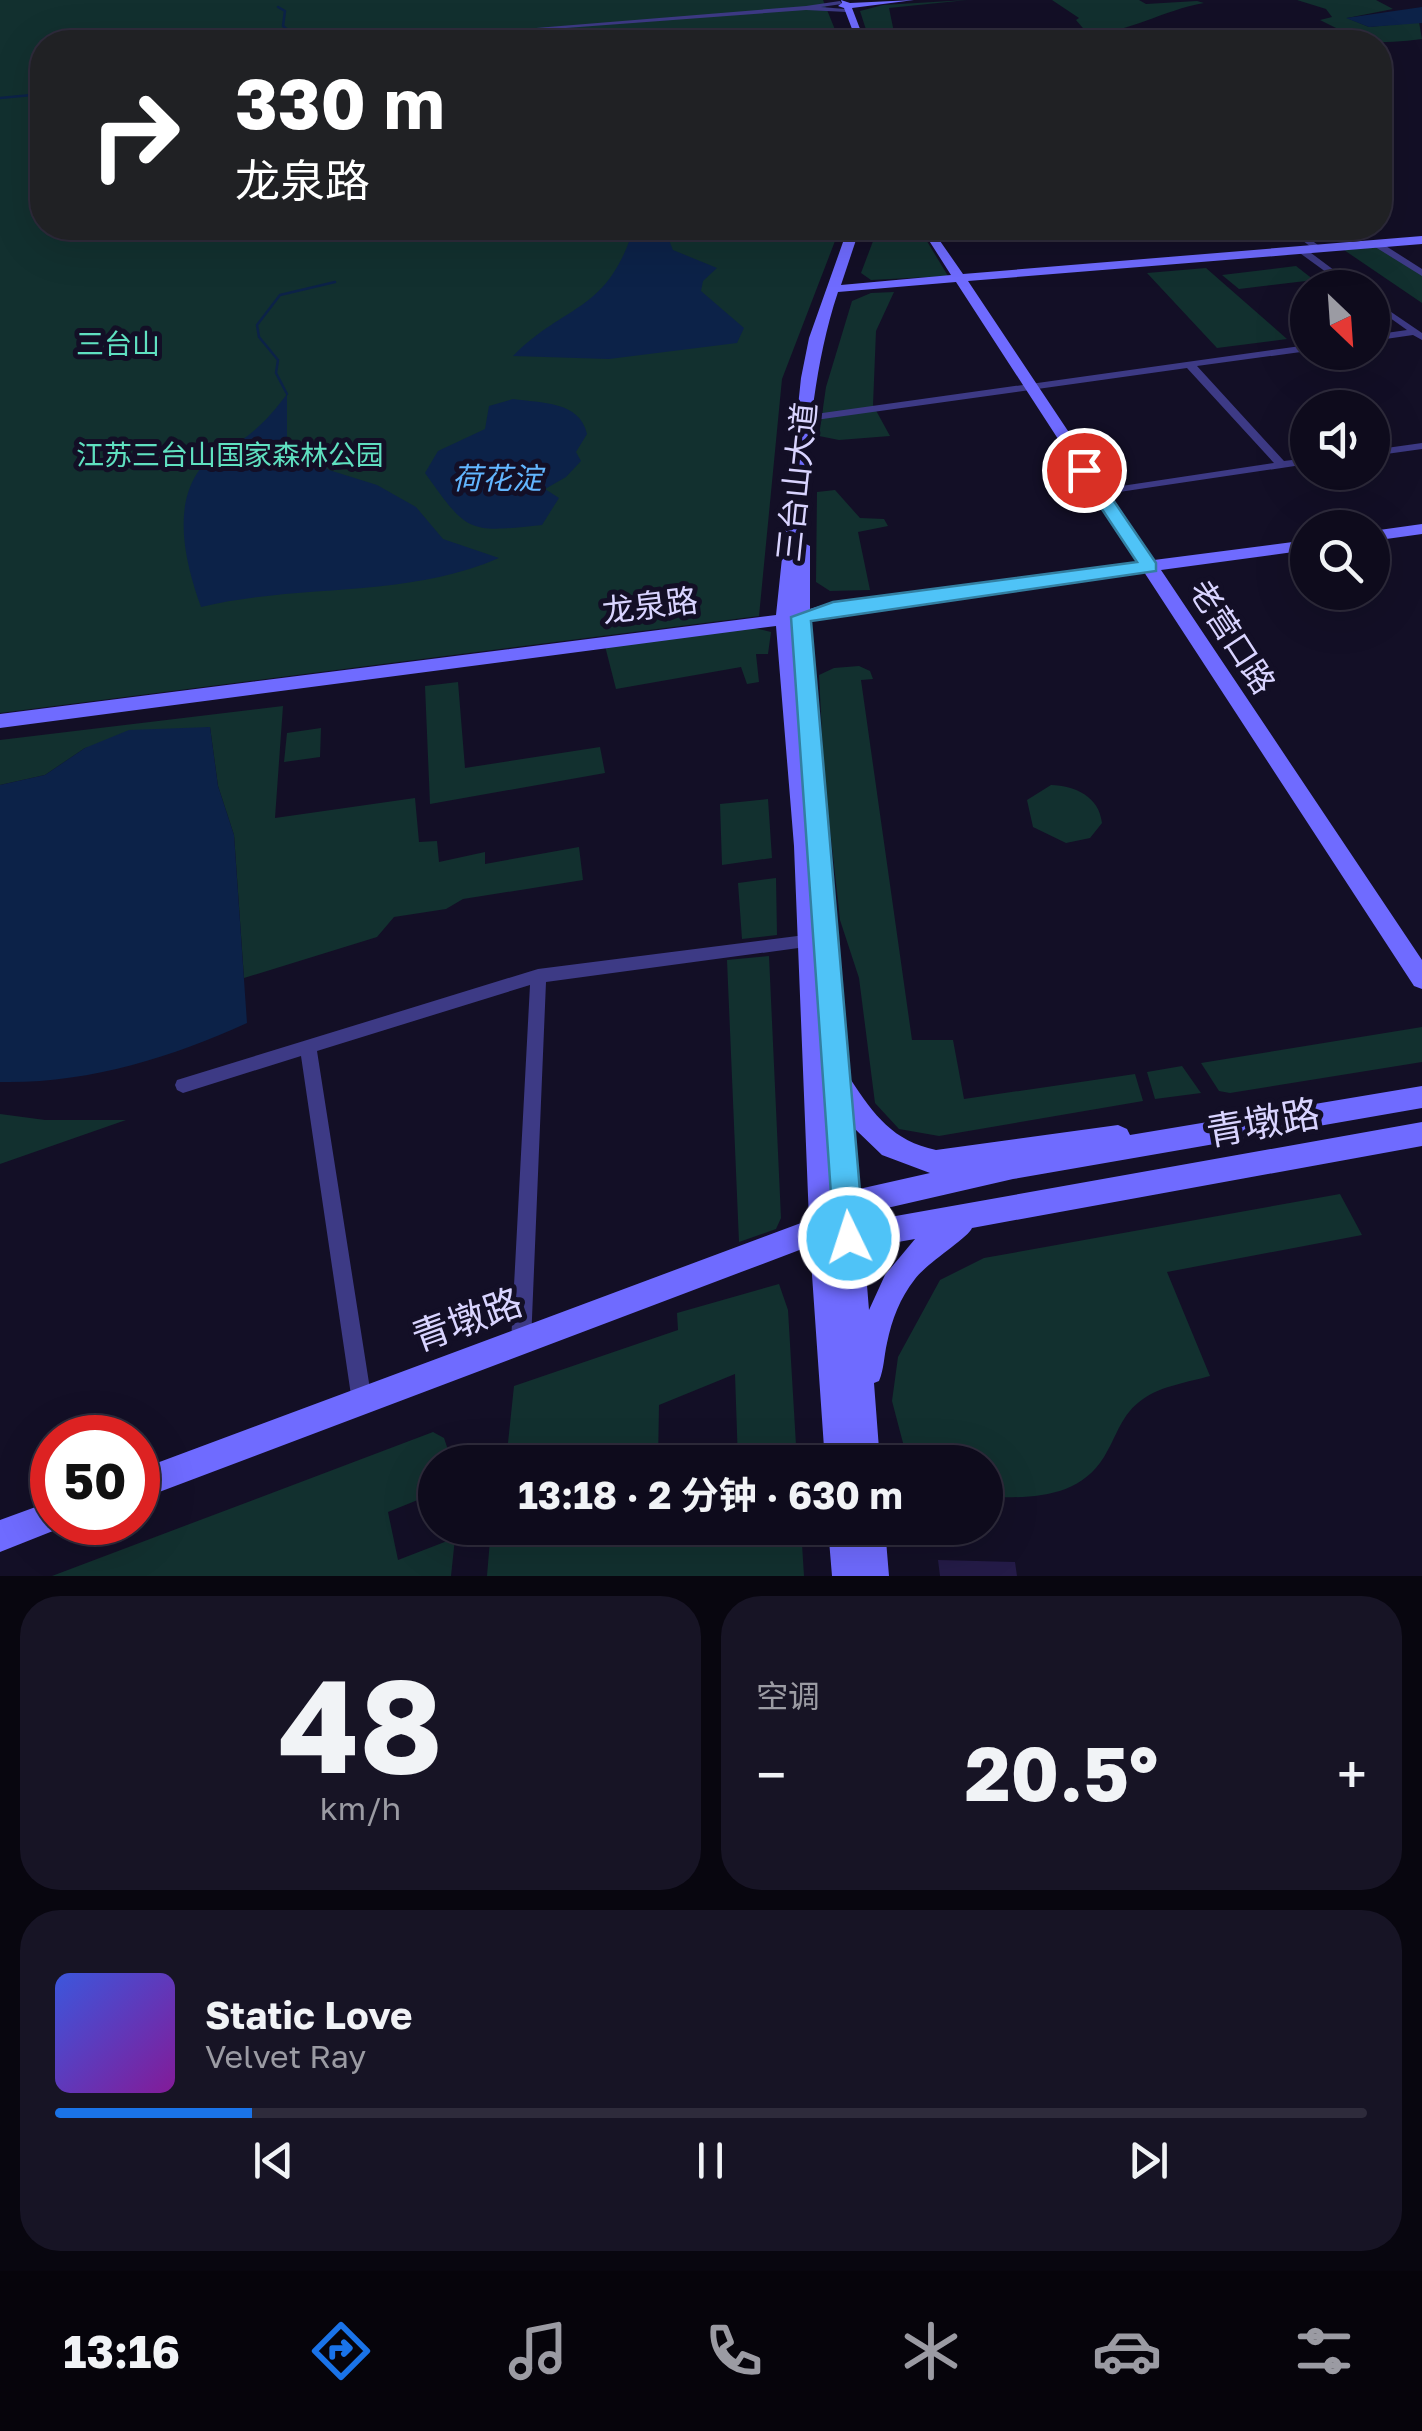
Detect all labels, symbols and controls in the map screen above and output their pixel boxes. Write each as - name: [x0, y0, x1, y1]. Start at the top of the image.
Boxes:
- text: 330 m: [235, 60, 445, 144]
- icon: right: [70, 70, 200, 200]
- text: 龙泉路: [235, 153, 370, 207]
- north arrow: [1290, 270, 1390, 370]
- map controls: [1290, 270, 1390, 610]
- park label: 三台山: [76, 327, 160, 360]
- button: sound: [1290, 390, 1390, 490]
- street label: 三台山大道: [769, 400, 823, 563]
- pin: [1042, 428, 1127, 513]
- park label: 江苏三台山国家森林公园: [76, 438, 384, 471]
- icon: arrive: [1057, 443, 1112, 498]
- water label: 荷花淀: [452, 460, 546, 496]
- button: search: [1290, 510, 1390, 610]
- street label: 老营口路: [1182, 572, 1284, 700]
- street label: 龙泉路: [600, 580, 700, 630]
- street label: 青墩路: [1203, 1089, 1323, 1154]
- position arrow: [797, 1186, 901, 1290]
- street label: 青墩路: [405, 1278, 528, 1359]
- speed limit sign: 50: [30, 1415, 160, 1545]
- text: 13:18 · 2 分钟 · 630 m: [518, 1472, 903, 1517]
- text: 48: [278, 1646, 443, 1802]
- text: 空调: [756, 1677, 820, 1715]
- text: 20.5°: [965, 1727, 1158, 1818]
- text: −: [756, 1741, 786, 1807]
- text: +: [1337, 1741, 1367, 1807]
- text: km/h: [320, 1789, 401, 1827]
- text: Static Love: [205, 1992, 412, 2037]
- text: Velvet Ray: [205, 2037, 366, 2075]
- icon: previous: [246, 2133, 301, 2188]
- icon: pause: [683, 2133, 738, 2188]
- icon: next: [1121, 2133, 1176, 2188]
- icon: directions: [306, 2316, 376, 2386]
- icon: music: [503, 2316, 573, 2386]
- icon: phone: [699, 2316, 769, 2386]
- icon: climate: [896, 2316, 966, 2386]
- icon: car: [1092, 2316, 1162, 2386]
- icon: filters: [1289, 2316, 1359, 2386]
- text: 13:16: [63, 2324, 180, 2378]

